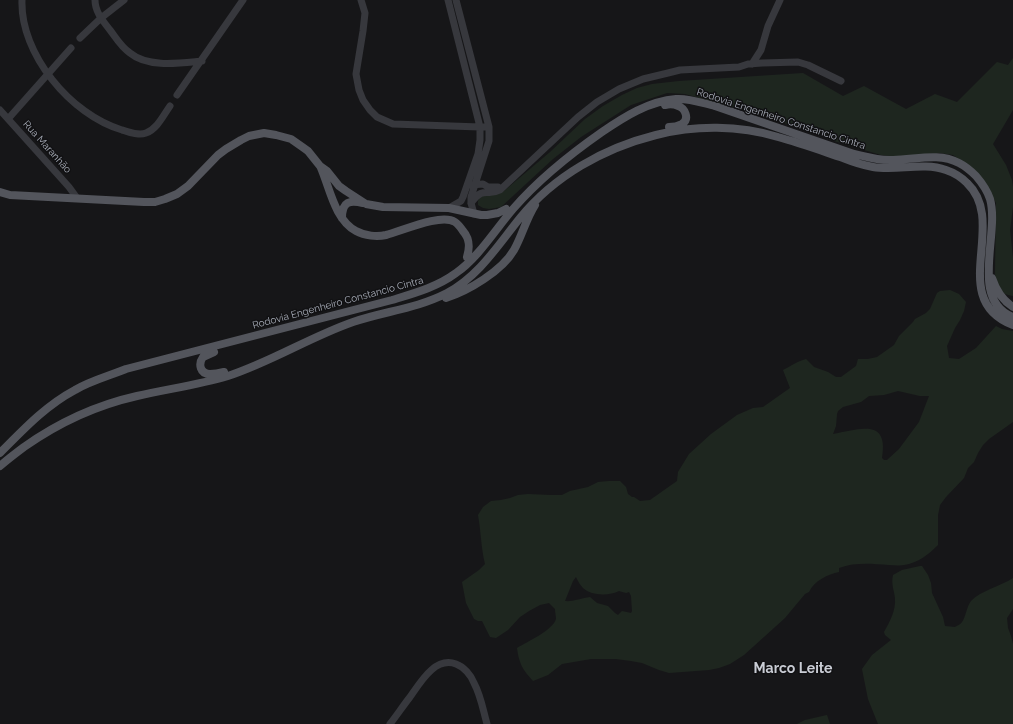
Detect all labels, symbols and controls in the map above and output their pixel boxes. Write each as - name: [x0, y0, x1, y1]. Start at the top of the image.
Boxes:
- street label: Rodovia Engenheiro Constancio Cintra: [695, 86, 867, 152]
- street label: Rua Maranhão: [20, 118, 74, 176]
- street label: Rodovia Engenheiro Constancio Cintra: [251, 274, 425, 332]
- district label: Marco Leite: [754, 661, 832, 677]

